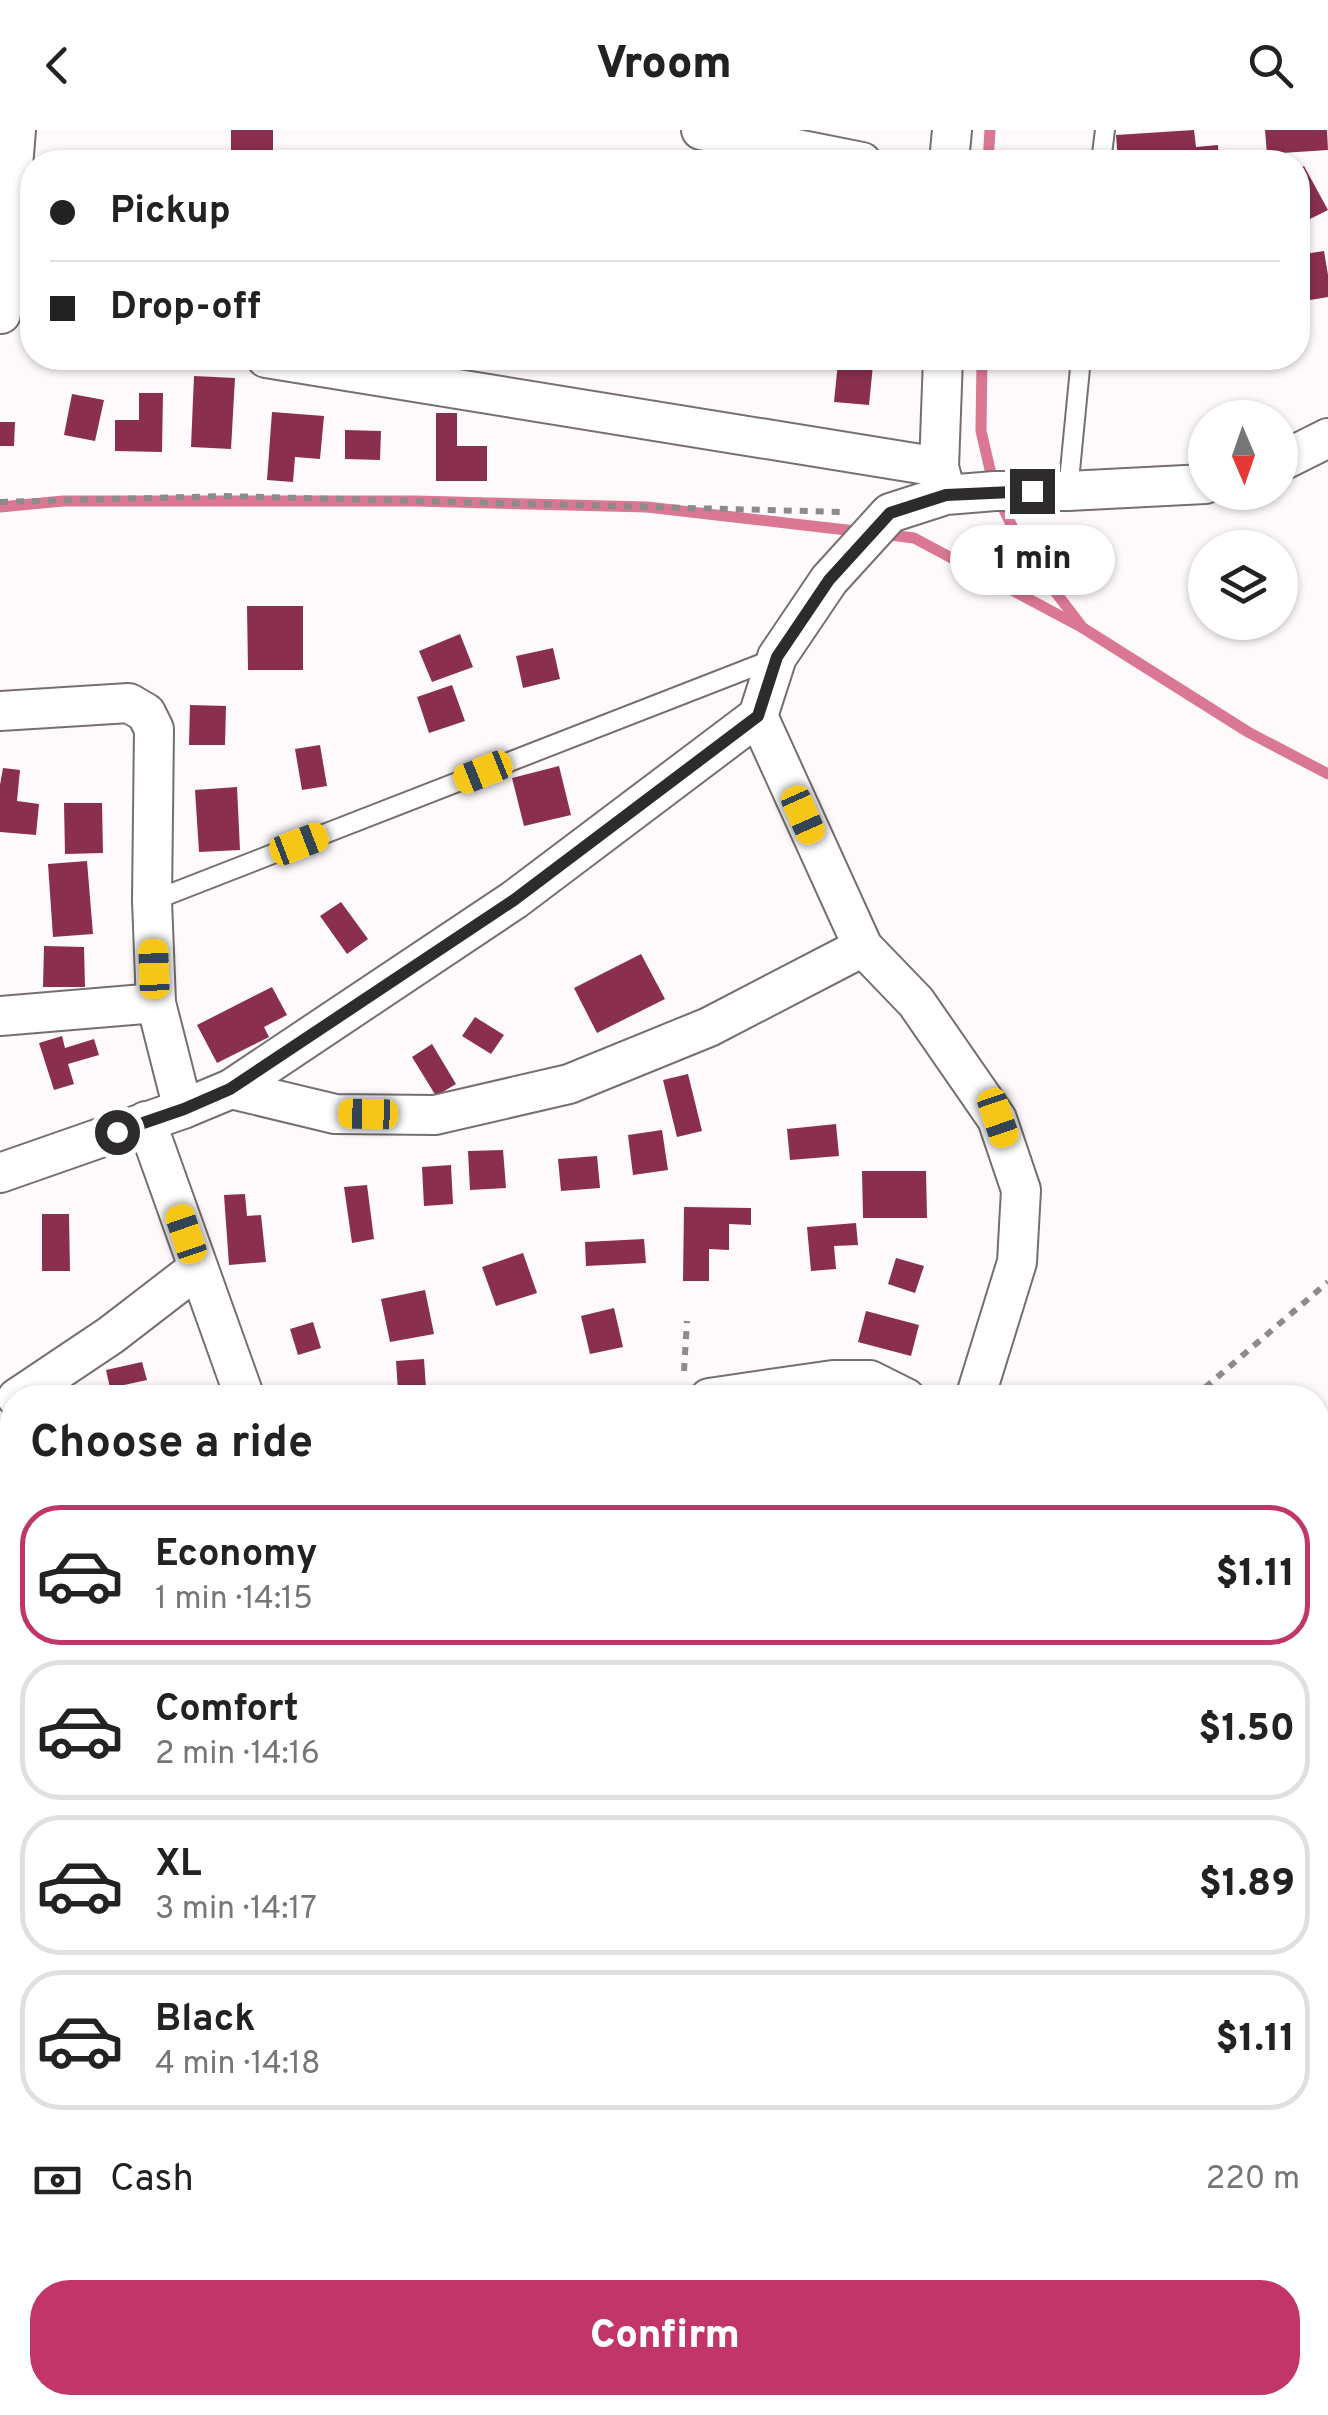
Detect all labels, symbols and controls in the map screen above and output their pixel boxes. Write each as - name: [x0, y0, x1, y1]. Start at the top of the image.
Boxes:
- text: Vroom: [596, 37, 732, 94]
- icon: back: [30, 38, 85, 93]
- icon: search: [1243, 38, 1298, 93]
- text: Pickup: [110, 188, 231, 237]
- text: Drop-off: [110, 284, 261, 333]
- north arrow: [1188, 400, 1298, 510]
- map controls: [1188, 400, 1298, 640]
- route end: [1010, 469, 1055, 514]
- callout: 1 min: [950, 526, 1114, 596]
- button: layers: [1188, 530, 1298, 640]
- text: 1 min: [993, 540, 1072, 580]
- car: [450, 747, 516, 797]
- car: [777, 781, 829, 849]
- car: [266, 819, 332, 869]
- car: [138, 938, 170, 1000]
- car: [974, 1085, 1022, 1151]
- car: [338, 1098, 398, 1130]
- route start: [95, 1110, 140, 1155]
- car: [162, 1201, 210, 1267]
- text: Choose a ride: [30, 1416, 313, 1473]
- icon: car: [35, 1530, 125, 1620]
- text: Economy: [155, 1531, 317, 1580]
- text: $1.11: [1215, 1551, 1295, 1600]
- text: 1 min · 14:15: [155, 1580, 313, 1620]
- icon: car: [35, 1685, 125, 1775]
- text: Comfort: [155, 1686, 299, 1735]
- text: $1.50: [1198, 1706, 1295, 1755]
- text: 2 min · 14:16: [155, 1735, 320, 1775]
- icon: car: [35, 1840, 125, 1930]
- text: XL: [155, 1841, 202, 1890]
- text: $1.89: [1199, 1861, 1295, 1910]
- text: 3 min · 14:17: [155, 1890, 317, 1930]
- icon: car: [35, 1995, 125, 2085]
- text: Black: [155, 1996, 255, 2045]
- text: $1.11: [1215, 2016, 1295, 2065]
- text: 4 min · 14:18: [155, 2045, 321, 2085]
- icon: cash: [30, 2153, 85, 2208]
- text: Cash: [110, 2156, 194, 2205]
- text: 220 m: [1206, 2160, 1300, 2200]
- button: Confirm: [30, 2280, 1300, 2395]

